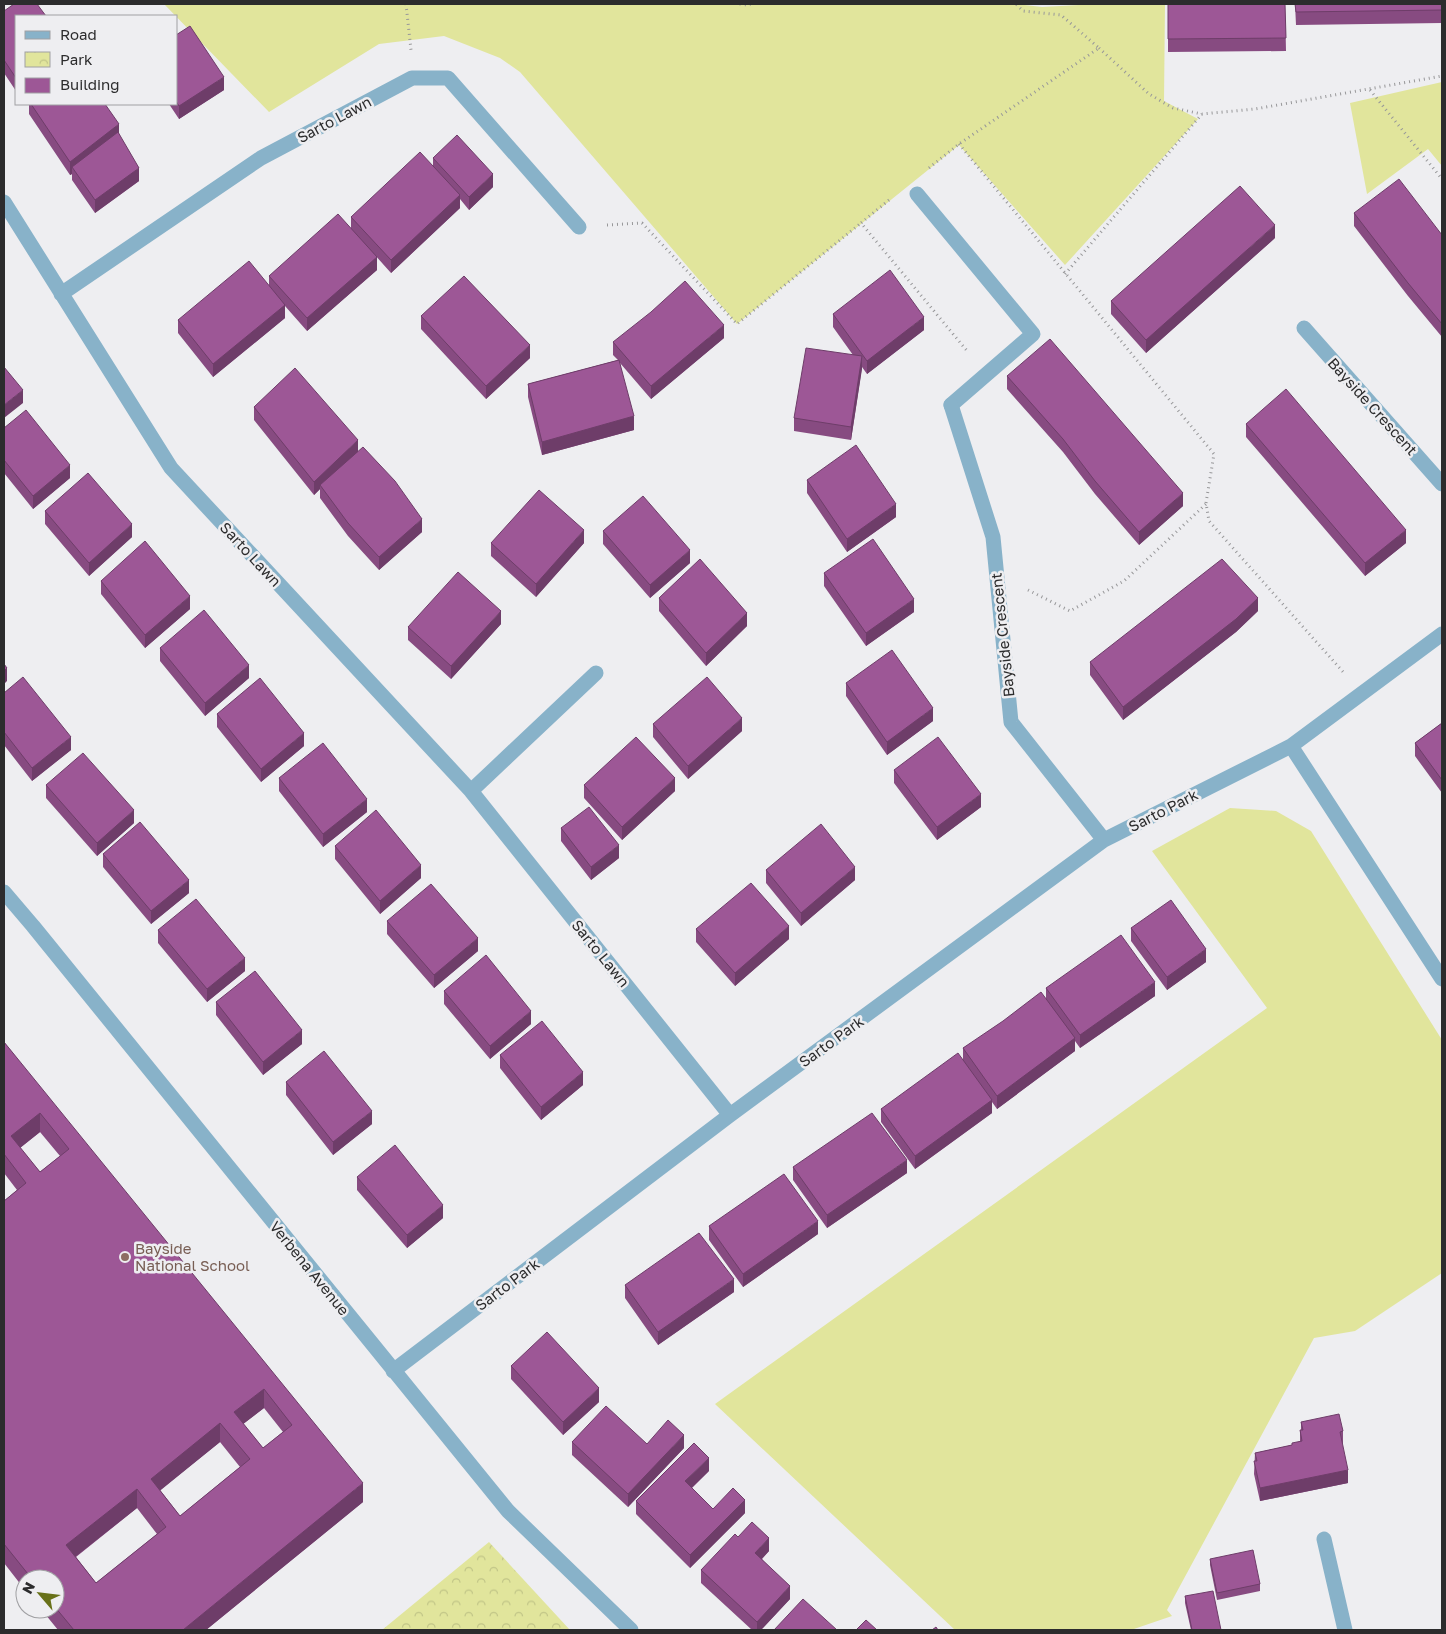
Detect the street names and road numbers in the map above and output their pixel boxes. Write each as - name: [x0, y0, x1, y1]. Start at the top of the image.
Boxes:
- street label: Sarto Lawn: [294, 92, 374, 146]
- street label: Bayside Crescent: [1325, 354, 1421, 458]
- street label: Sarto Lawn: [217, 518, 285, 590]
- street label: Bayside Crescent: [987, 572, 1017, 698]
- street label: Sarto Park: [1125, 785, 1201, 835]
- street label: Sarto Lawn: [568, 916, 634, 990]
- street label: Sarto Park: [795, 1011, 867, 1070]
- street label: Verbena Avenue: [266, 1217, 354, 1319]
- street label: Sarto Park: [471, 1254, 543, 1314]

